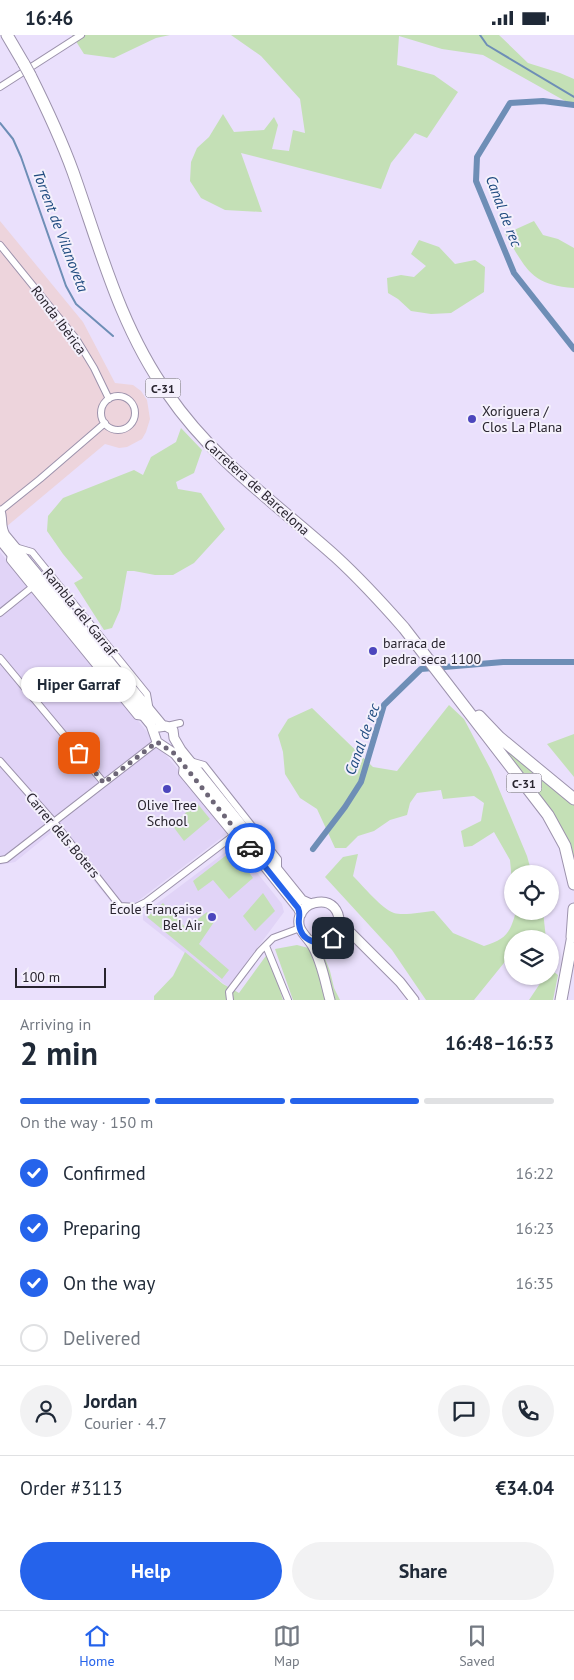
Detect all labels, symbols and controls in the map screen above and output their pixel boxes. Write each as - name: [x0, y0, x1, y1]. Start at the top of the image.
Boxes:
- text: 16:46: [25, 6, 73, 30]
- water label: Torrent de Vilanoveta: [29, 167, 93, 295]
- water label: Canal de rec: [482, 173, 527, 250]
- street label: Ronda Ibèrica: [27, 282, 91, 358]
- road number: C-31: [146, 378, 180, 397]
- place label: Xoriguera / Clos La Plana: [482, 402, 562, 436]
- marker: Xoriguera / Clos La Plana: [466, 413, 478, 425]
- street label: Carretera de Barcelona: [200, 435, 314, 539]
- street label: Rambla del Garraf: [39, 564, 121, 660]
- place label: barraca de pedra seca 1100: [383, 634, 481, 668]
- marker: barraca de pedra seca 1100: [367, 645, 379, 657]
- callout: Hiper Garraf: [22, 668, 136, 703]
- text: Hiper Garraf: [37, 674, 120, 694]
- water label: Canal de rec: [340, 700, 384, 777]
- pin: [58, 732, 100, 774]
- icon: bag: [65, 739, 93, 767]
- road number: C-31: [506, 773, 542, 793]
- marker: Olive Tree School: [161, 783, 173, 795]
- street label: Carrer dels Boters: [22, 789, 104, 882]
- place label: Olive Tree School: [137, 796, 197, 830]
- courier: [225, 823, 275, 873]
- icon: car: [236, 834, 264, 862]
- map controls: [504, 865, 559, 985]
- button: locate: [504, 865, 559, 920]
- place label: École Française Bel Air: [109, 900, 202, 934]
- marker: École Française Bel Air: [206, 911, 218, 923]
- pin: [312, 917, 354, 959]
- icon: home: [319, 924, 347, 952]
- button: layers: [504, 930, 559, 985]
- scale bar: [15, 965, 106, 988]
- text: 100 m: [22, 968, 60, 986]
- text: Arriving in: [20, 1014, 91, 1034]
- text: 16:48–16:53: [445, 1031, 554, 1055]
- text: 2 min: [20, 1032, 98, 1074]
- text: On the way · 150 m: [20, 1112, 153, 1132]
- icon: check: [20, 1159, 48, 1187]
- text: Confirmed: [63, 1161, 146, 1185]
- text: 16:22: [516, 1163, 554, 1183]
- icon: check: [20, 1214, 48, 1242]
- text: Preparing: [63, 1216, 141, 1240]
- text: 16:23: [516, 1218, 554, 1238]
- icon: check: [20, 1269, 48, 1297]
- text: On the way: [63, 1271, 155, 1295]
- text: 16:35: [516, 1273, 554, 1293]
- text: Delivered: [63, 1326, 141, 1350]
- button: person: [20, 1385, 72, 1437]
- button: chat: [438, 1385, 490, 1437]
- button: phone: [502, 1385, 554, 1437]
- text: Jordan: [84, 1389, 137, 1413]
- text: Courier · 4.7: [84, 1413, 167, 1433]
- text: Order #3113: [20, 1476, 123, 1500]
- text: €34.04: [495, 1476, 554, 1500]
- button: Help: [20, 1542, 282, 1600]
- button: Share: [292, 1542, 554, 1600]
- tab: Home: [79, 1622, 115, 1670]
- tab: Map: [273, 1622, 301, 1670]
- tab: Saved: [459, 1622, 495, 1670]

